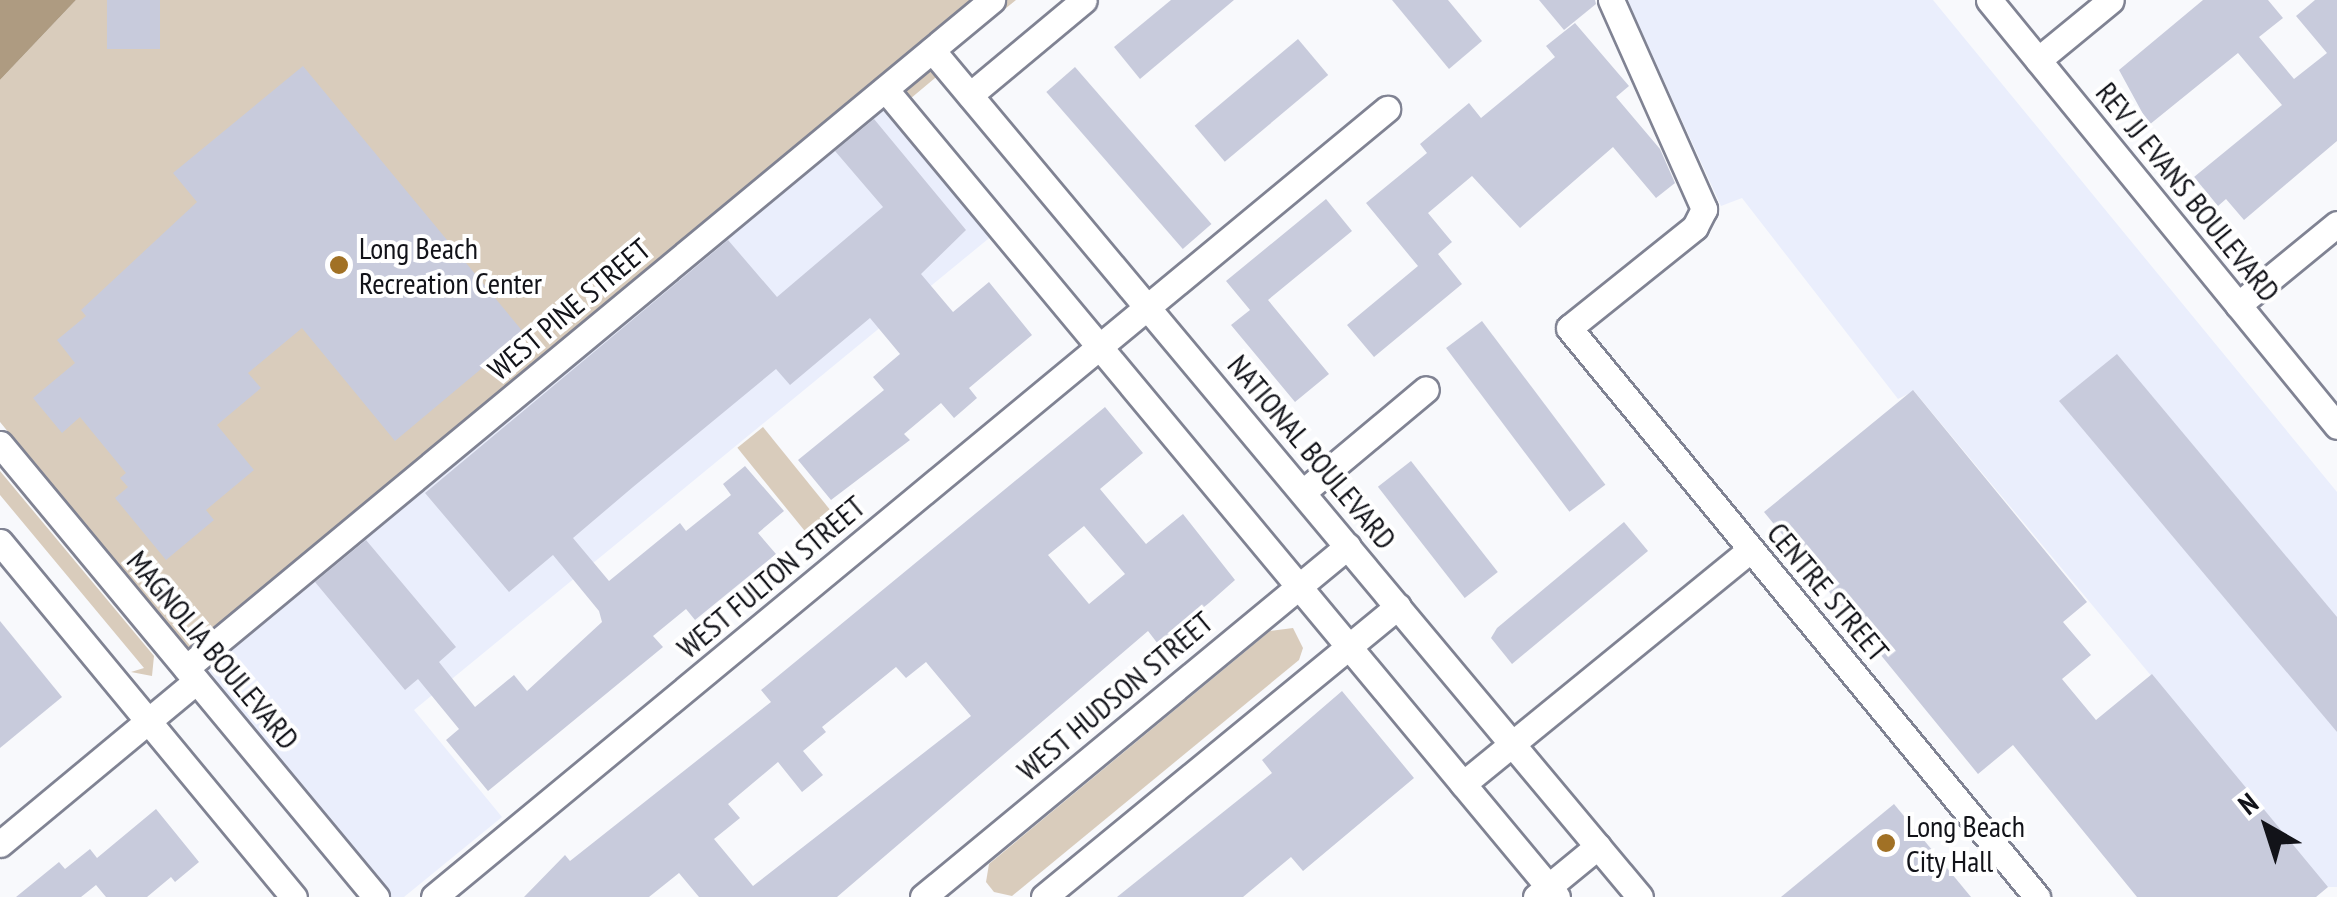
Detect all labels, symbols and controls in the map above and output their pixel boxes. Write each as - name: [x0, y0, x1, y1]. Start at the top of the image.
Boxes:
- street label: REV JJ EVANS BOULEVARD: [2088, 75, 2288, 309]
- place label: Long Beach Recreation Center: [359, 230, 542, 300]
- street label: WEST PINE STREET: [480, 231, 658, 387]
- marker: Long Beach Recreation Center: [328, 254, 350, 276]
- street label: NATIONAL BOULEVARD: [1220, 347, 1404, 557]
- street label: WEST FULTON STREET: [670, 488, 872, 666]
- street label: CENTRE STREET: [1760, 515, 1896, 669]
- street label: MAGNOLIA BOULEVARD: [119, 543, 307, 757]
- street label: WEST HUDSON STREET: [1010, 604, 1220, 788]
- north arrow: [2217, 777, 2317, 877]
- text: N: [2230, 784, 2265, 822]
- place label: Long Beach City Hall: [1906, 808, 2025, 878]
- marker: Long Beach City Hall: [1875, 832, 1897, 854]

